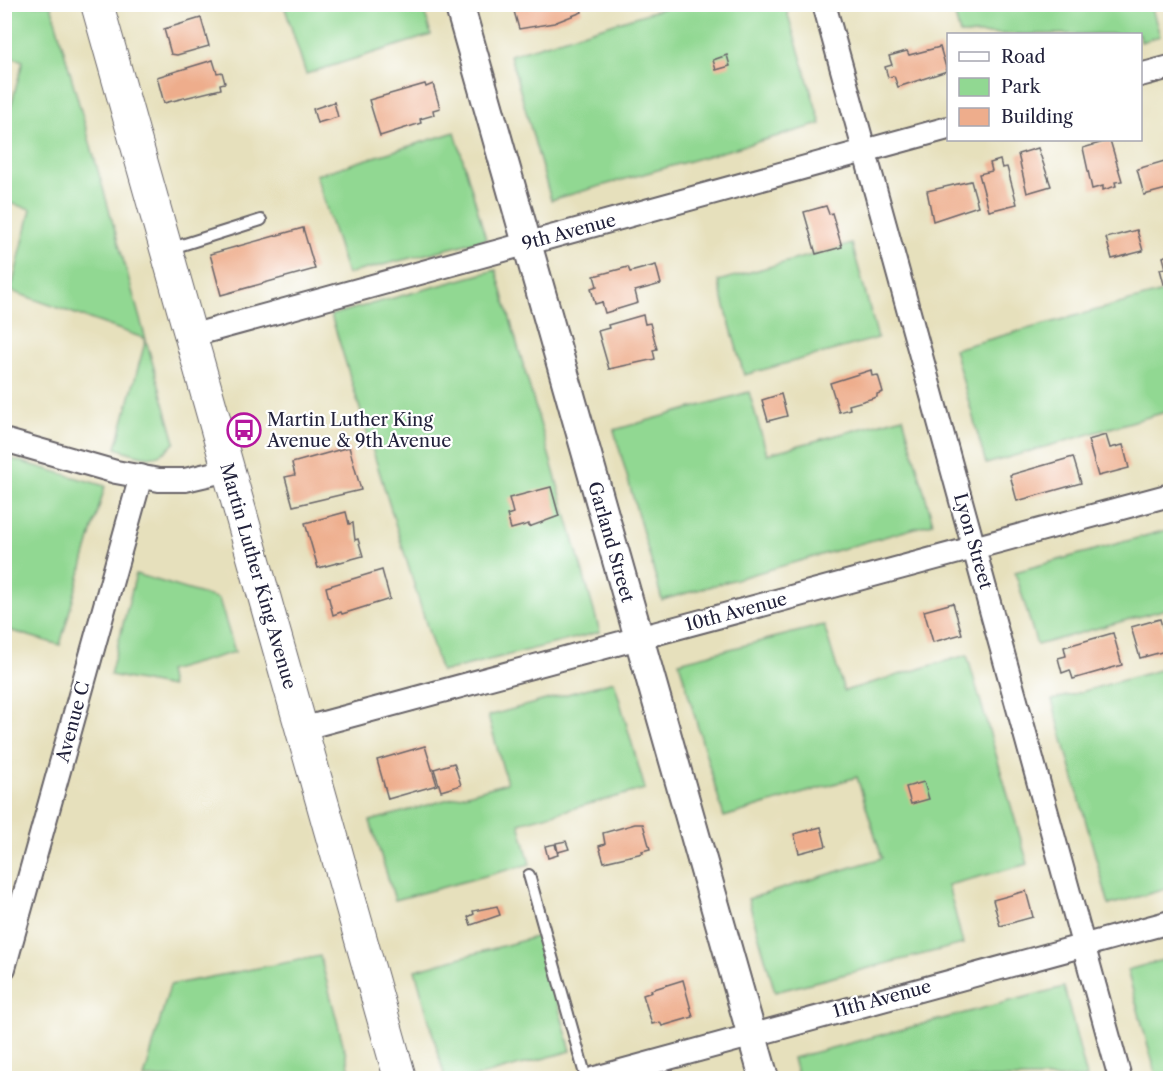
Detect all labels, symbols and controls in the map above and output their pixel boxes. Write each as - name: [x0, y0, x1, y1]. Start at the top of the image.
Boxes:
- legend: [947, 33, 1142, 141]
- text: Road: [1001, 46, 1046, 68]
- text: Park: [1001, 76, 1042, 98]
- text: Building: [1001, 106, 1073, 128]
- street label: 9th Avenue: [520, 209, 618, 255]
- place label: Martin Luther King Avenue & 9th Avenue: [266, 409, 451, 452]
- bus stop icon: Martin Luther King Avenue & 9th Avenue: [226, 412, 262, 448]
- street label: Martin Luther King Avenue: [215, 461, 301, 691]
- street label: Garland Street: [583, 479, 639, 605]
- street label: Lyon Street: [949, 491, 997, 592]
- street label: 10th Avenue: [683, 588, 789, 636]
- street label: Avenue C: [51, 679, 94, 766]
- street label: 11th Avenue: [830, 975, 934, 1023]

